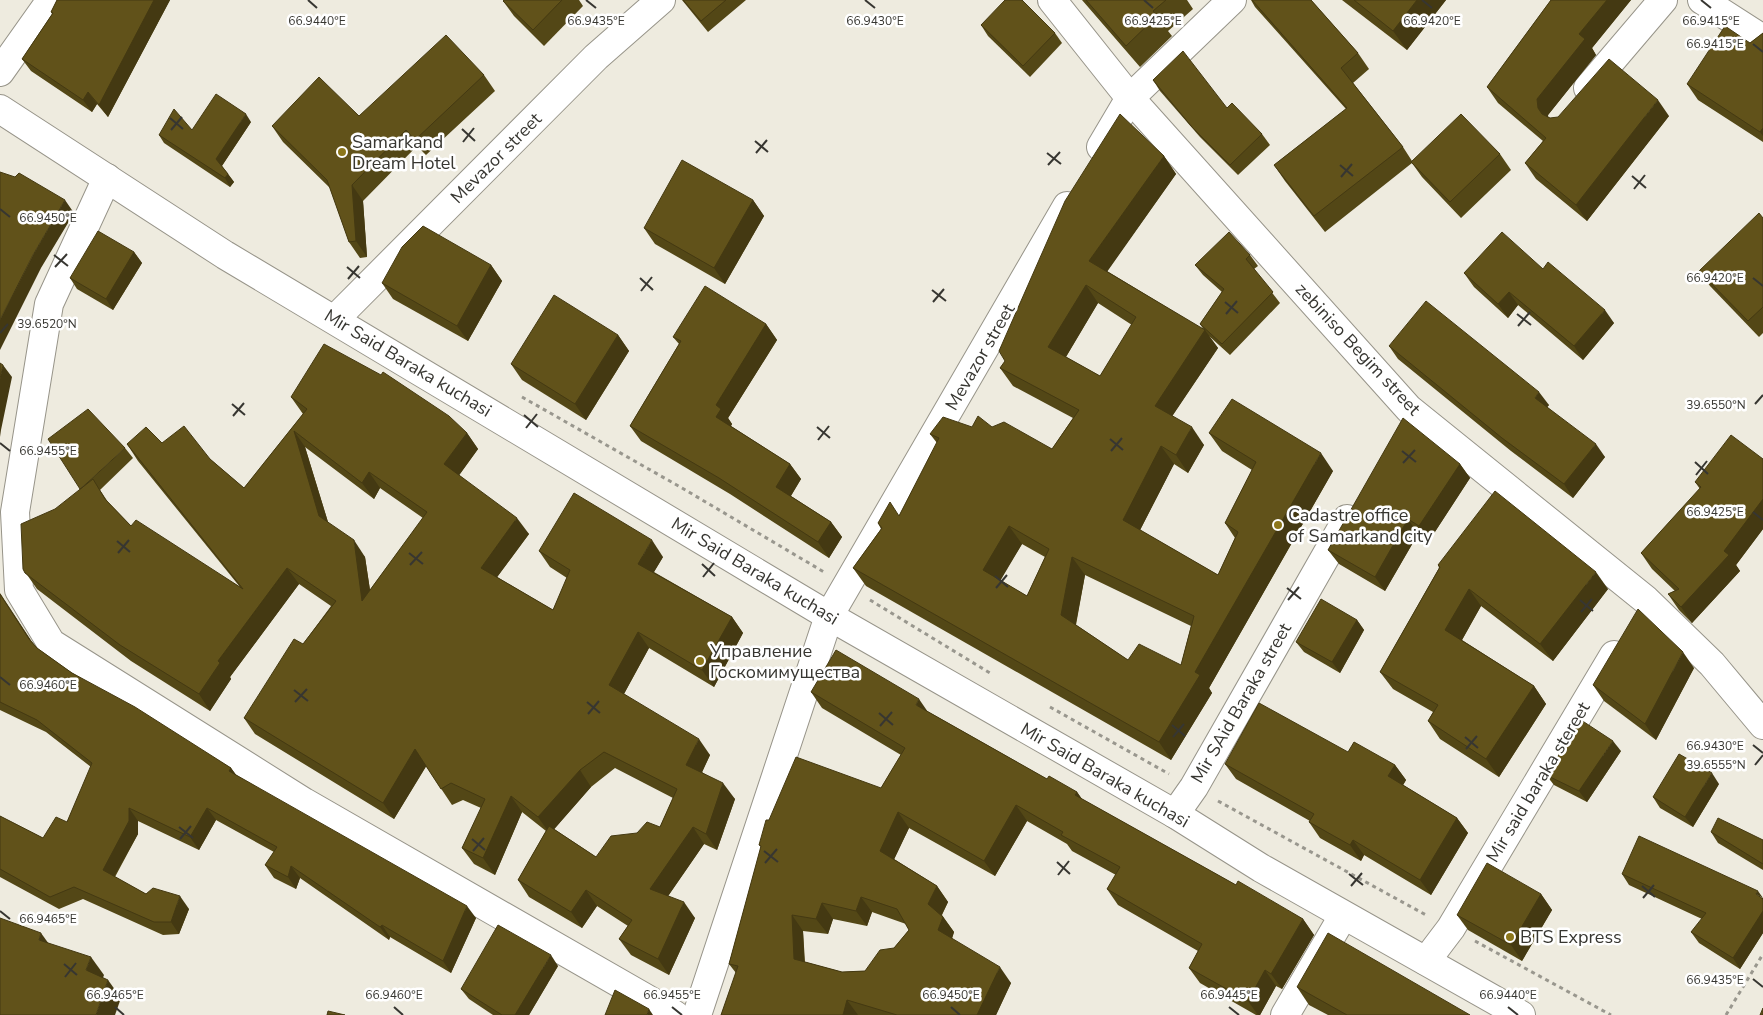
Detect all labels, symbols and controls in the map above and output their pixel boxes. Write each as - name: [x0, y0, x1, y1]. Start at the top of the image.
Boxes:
- text: 66.9440°E: [288, 13, 346, 29]
- text: 66.9435°E: [567, 13, 625, 29]
- text: 66.9430°E: [846, 13, 904, 29]
- text: 66.9425°E: [1124, 13, 1182, 29]
- text: 66.9420°E: [1403, 13, 1461, 29]
- text: 66.9415°E: [1682, 13, 1740, 29]
- text: 66.9415°E: [1686, 36, 1744, 52]
- street label: Mevazor street: [445, 107, 547, 209]
- place label: Samarkand Dream Hotel: [352, 130, 456, 175]
- marker: Samarkand Dream Hotel: [336, 146, 348, 158]
- text: 66.9450°E: [19, 210, 77, 226]
- text: 66.9420°E: [1686, 270, 1744, 286]
- street label: zebiniso Begim street: [1290, 277, 1426, 421]
- street label: Mevazor street: [940, 299, 1021, 415]
- street label: Mir Said Baraka kuchasi: [320, 303, 496, 423]
- text: 39.6520°N: [17, 316, 77, 332]
- text: 39.6550°N: [1686, 397, 1746, 413]
- text: 66.9455°E: [19, 443, 77, 459]
- place label: Cadastre office of Samarkand city: [1288, 503, 1433, 548]
- text: 66.9425°E: [1686, 504, 1744, 520]
- street label: Mir Said Baraka kuchasi: [667, 511, 843, 631]
- marker: Cadastre office of Samarkand city: [1272, 519, 1284, 531]
- street label: Mir SAid Baraka street: [1185, 618, 1297, 788]
- place label: Управление Госкомимущества: [709, 639, 860, 684]
- marker: Управление Госкомимущества: [694, 655, 706, 667]
- text: 66.9460°E: [19, 677, 77, 693]
- street label: Mir said baraka stereet: [1481, 697, 1596, 867]
- street label: Mir Said Baraka kuchasi: [1016, 717, 1194, 833]
- text: 66.9430°E: [1686, 738, 1744, 754]
- text: 39.6555°N: [1686, 757, 1746, 773]
- text: 66.9465°E: [19, 911, 77, 927]
- place label: BTS Express: [1520, 925, 1622, 949]
- marker: BTS Express: [1504, 931, 1516, 943]
- text: 66.9435°E: [1686, 972, 1744, 988]
- text: 66.9465°E: [86, 987, 144, 1003]
- text: 66.9460°E: [365, 987, 423, 1003]
- text: 66.9455°E: [643, 987, 701, 1003]
- text: 66.9450°E: [922, 987, 980, 1003]
- text: 66.9445°E: [1200, 987, 1258, 1003]
- text: 66.9440°E: [1479, 987, 1537, 1003]

